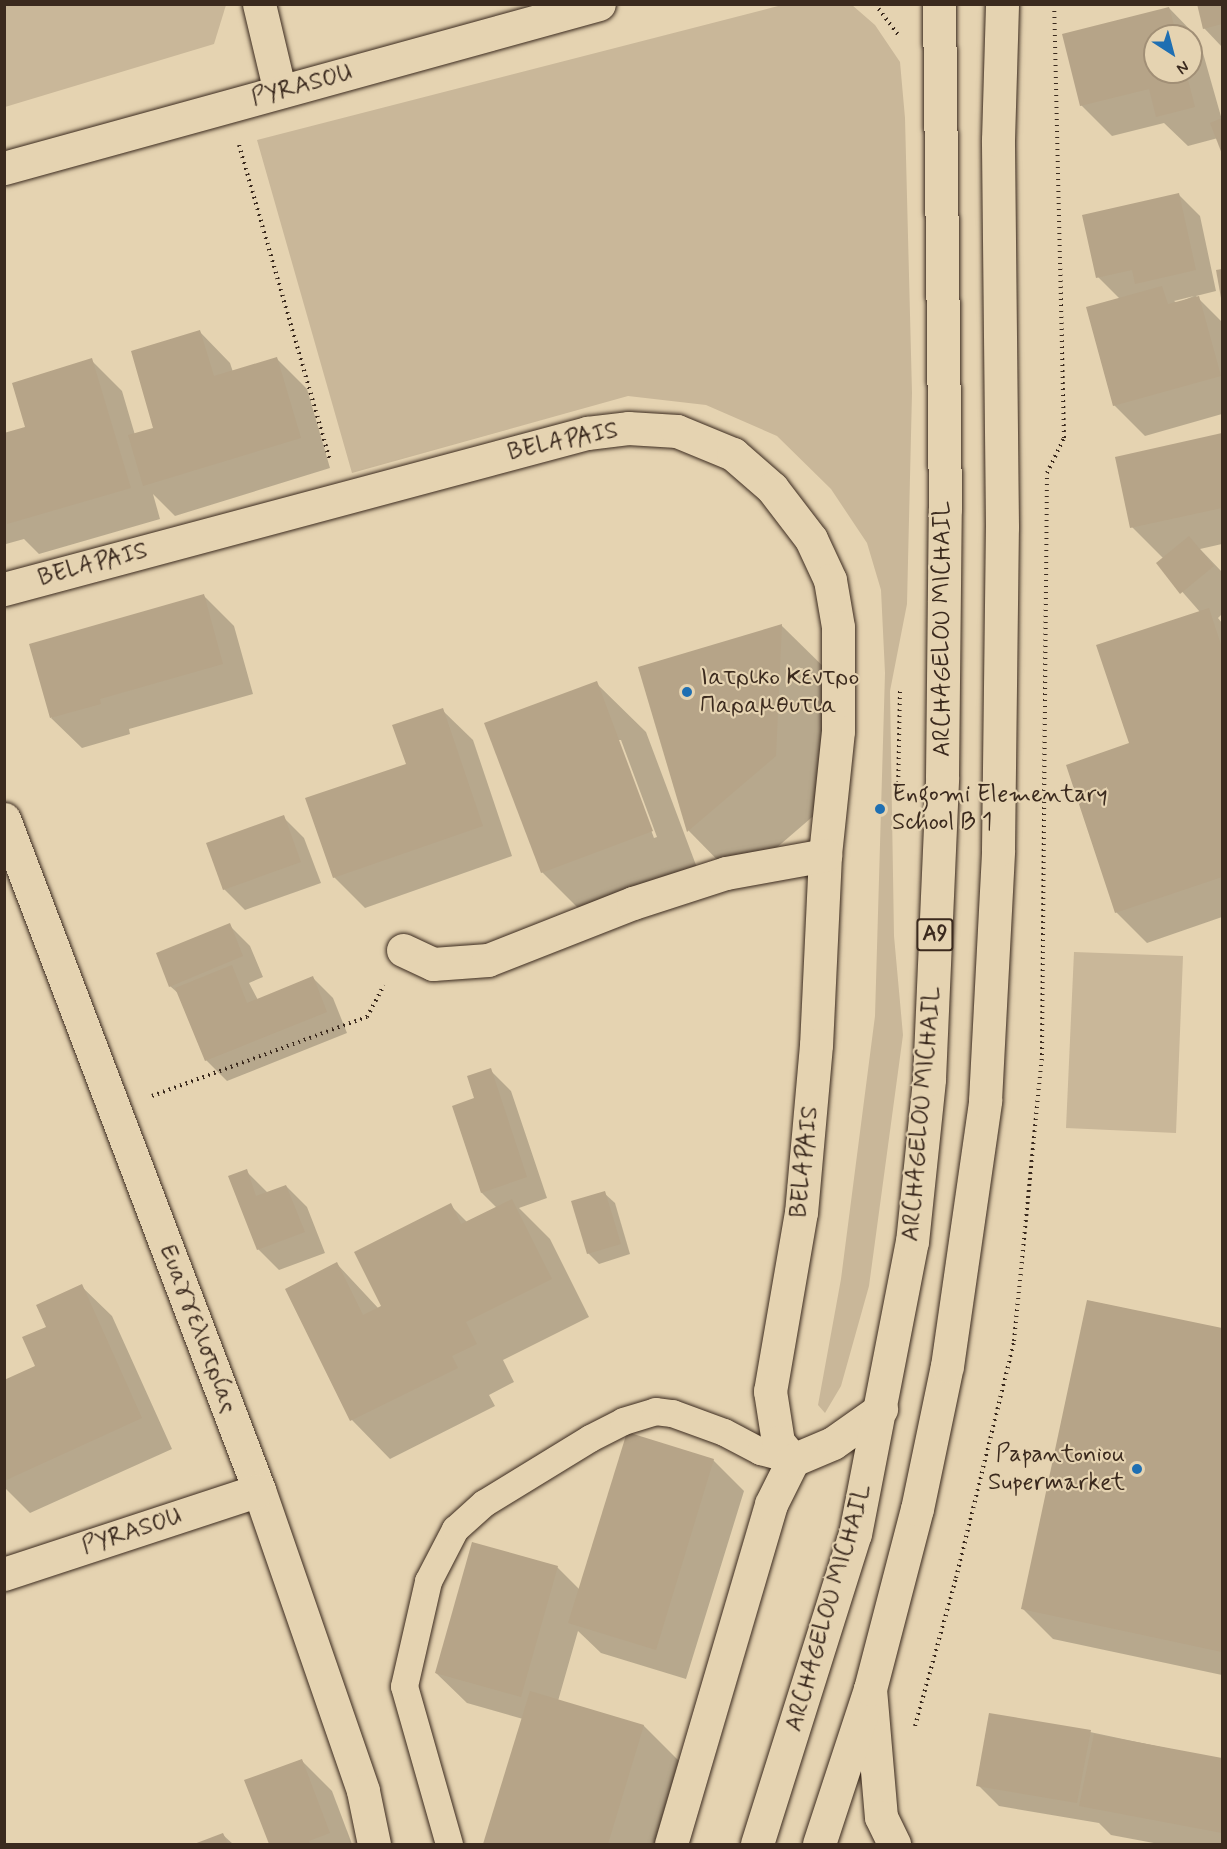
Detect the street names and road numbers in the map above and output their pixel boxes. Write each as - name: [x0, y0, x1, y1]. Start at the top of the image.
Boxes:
- street label: PYRASOU: [248, 59, 356, 113]
- street label: BELAPAIS: [505, 416, 621, 468]
- street label: ARCHAGELOU MICHAIL: [929, 502, 957, 756]
- street label: BELAPAIS: [35, 537, 151, 593]
- road number: A9: [916, 916, 954, 954]
- street label: ARCHAGELOU MICHAIL: [897, 986, 947, 1242]
- street label: BELAPAIS: [785, 1105, 825, 1219]
- street label: Ευαγγελιστρίας: [153, 1241, 243, 1417]
- street label: ARCHAGELOU MICHAIL: [780, 1482, 878, 1734]
- street label: PYRASOU: [78, 1502, 186, 1562]

